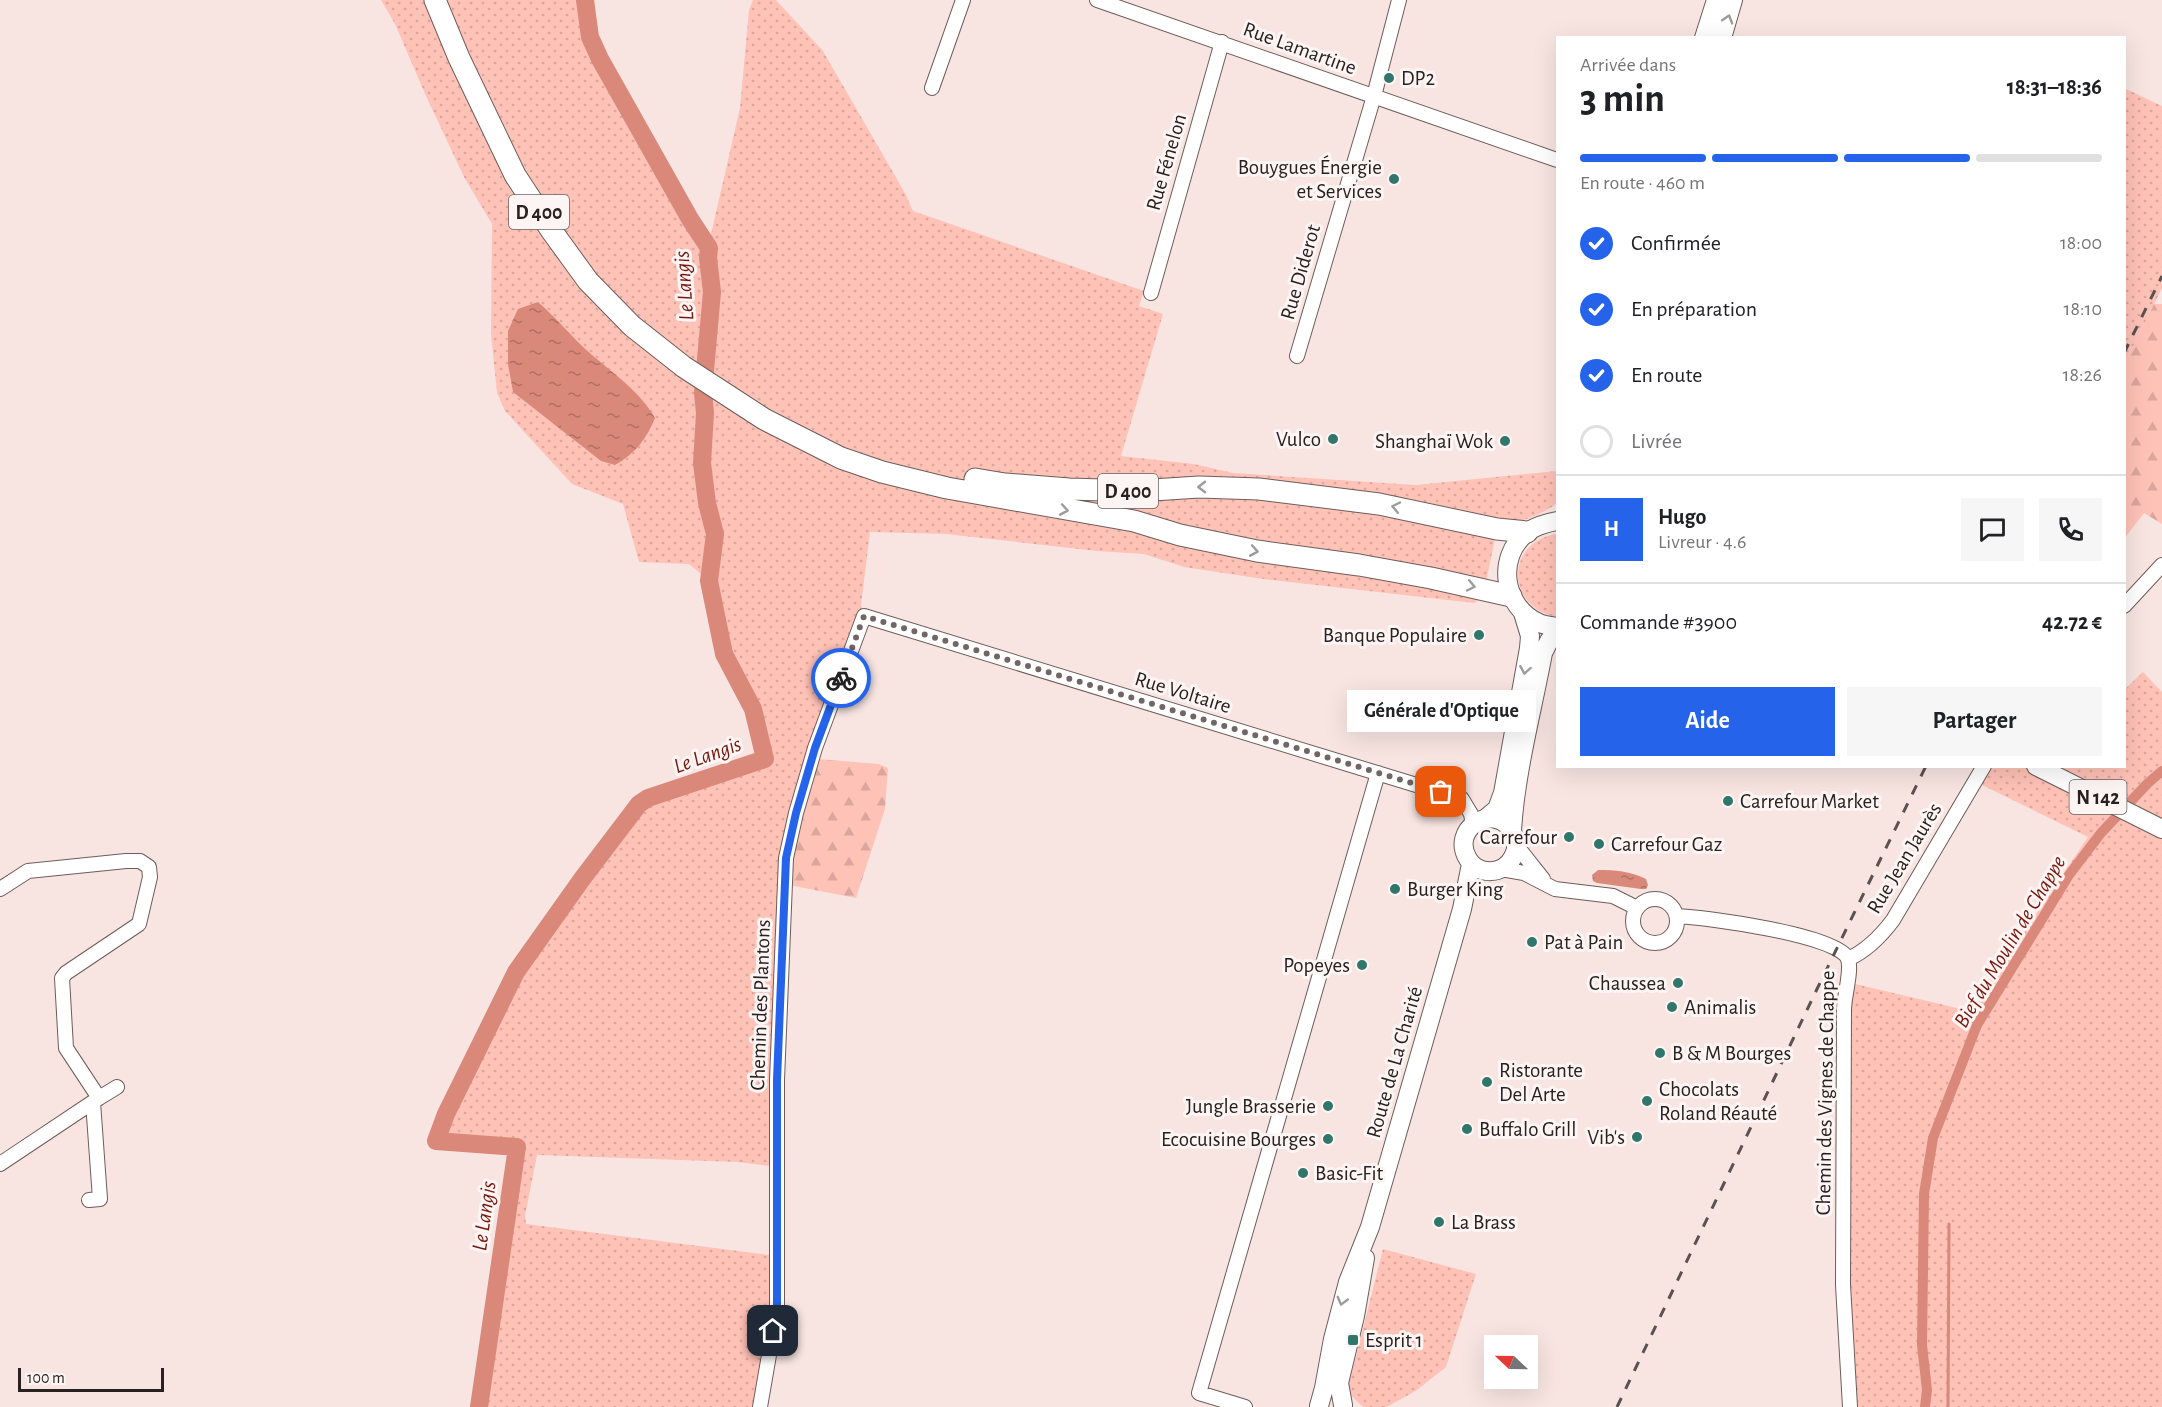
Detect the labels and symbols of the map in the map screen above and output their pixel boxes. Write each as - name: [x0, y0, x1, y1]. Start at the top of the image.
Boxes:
- one-way arrow: [1721, 14, 1733, 25]
- street label: Rue Lamartine: [1240, 18, 1359, 79]
- place label: DP2: [1401, 68, 1435, 89]
- marker: DP2: [1382, 71, 1396, 85]
- street label: Rue Fénelon: [1143, 111, 1190, 213]
- place label: Bouygues Énergie et Services: [1238, 155, 1382, 202]
- marker: Bouygues Énergie et Services: [1387, 172, 1401, 186]
- road number: D 400: [509, 195, 569, 229]
- street label: Rue Diderot: [1277, 222, 1324, 322]
- water label: Le Langis: [671, 250, 697, 322]
- place label: Vulco: [1276, 429, 1321, 450]
- place label: Shanghaï Wok: [1375, 431, 1493, 452]
- marker: Vulco: [1326, 432, 1340, 446]
- marker: Shanghaï Wok: [1498, 434, 1512, 448]
- road number: D 400: [1098, 474, 1158, 508]
- one-way arrow: [1198, 481, 1207, 493]
- one-way arrow: [1391, 502, 1401, 515]
- one-way arrow: [1059, 503, 1069, 515]
- one-way arrow: [1250, 544, 1259, 556]
- one-way arrow: [1466, 579, 1476, 592]
- place label: Banque Populaire: [1323, 625, 1467, 646]
- marker: Banque Populaire: [1472, 628, 1486, 642]
- courier: [811, 648, 871, 708]
- one-way arrow: [1519, 665, 1532, 675]
- street label: Rue Voltaire: [1132, 668, 1233, 717]
- callout: Générale d'Optique: [1346, 690, 1536, 732]
- water label: Le Langis: [671, 733, 744, 777]
- pin: [1415, 766, 1466, 817]
- road number: N 142: [2070, 780, 2126, 814]
- place label: Carrefour Market: [1740, 791, 1879, 812]
- marker: Carrefour Market: [1721, 794, 1735, 808]
- street label: Rue Jean Jaurès: [1863, 799, 1946, 917]
- place label: Carrefour: [1480, 827, 1557, 848]
- marker: Carrefour: [1562, 830, 1576, 844]
- place label: Carrefour Gaz: [1611, 834, 1722, 855]
- marker: Carrefour Gaz: [1592, 837, 1606, 851]
- water label: Bief du Moulin de Chappe: [1950, 852, 2071, 1032]
- place label: Burger King: [1407, 879, 1504, 900]
- marker: Burger King: [1388, 882, 1402, 896]
- street label: Chemin des Plantons: [747, 919, 774, 1091]
- place label: Pat à Pain: [1544, 932, 1623, 953]
- marker: Pat à Pain: [1525, 935, 1539, 949]
- place label: Popeyes: [1283, 955, 1350, 976]
- marker: Popeyes: [1355, 958, 1369, 972]
- street label: Chemin des Vignes de Chappe: [1813, 970, 1838, 1216]
- place label: Chaussea: [1589, 973, 1666, 994]
- marker: Chaussea: [1671, 976, 1685, 990]
- street label: Route de La Charité: [1363, 984, 1426, 1140]
- place label: Animalis: [1684, 997, 1756, 1018]
- marker: Animalis: [1665, 1000, 1679, 1014]
- place label: B & M Bourges: [1672, 1043, 1791, 1064]
- marker: B & M Bourges: [1653, 1046, 1667, 1060]
- place label: Ristorante Del Arte: [1499, 1060, 1583, 1105]
- marker: Ristorante Del Arte: [1480, 1075, 1494, 1089]
- place label: Chocolats Roland Réauté: [1659, 1079, 1777, 1124]
- marker: Chocolats Roland Réauté: [1640, 1094, 1654, 1108]
- place label: Jungle Brasserie: [1186, 1096, 1316, 1117]
- marker: Jungle Brasserie: [1321, 1099, 1335, 1113]
- place label: Buffalo Grill: [1479, 1119, 1576, 1140]
- marker: Buffalo Grill: [1460, 1122, 1474, 1136]
- place label: Vib's: [1587, 1127, 1625, 1148]
- place label: Ecocuisine Bourges: [1161, 1129, 1316, 1150]
- marker: Vib's: [1630, 1130, 1644, 1144]
- marker: Ecocuisine Bourges: [1321, 1132, 1335, 1146]
- place label: Basic-Fit: [1315, 1163, 1384, 1184]
- marker: Basic-Fit: [1296, 1166, 1310, 1180]
- water label: Le Langis: [468, 1180, 500, 1252]
- place label: La Brass: [1451, 1212, 1516, 1233]
- marker: La Brass: [1432, 1215, 1446, 1229]
- one-way arrow: [1337, 1296, 1350, 1306]
- pin: [747, 1305, 798, 1356]
- place label: Esprit 1: [1365, 1330, 1423, 1351]
- marker: Esprit 1: [1346, 1333, 1360, 1347]
- north arrow: [1484, 1335, 1538, 1389]
- scale bar: [18, 1365, 164, 1392]

